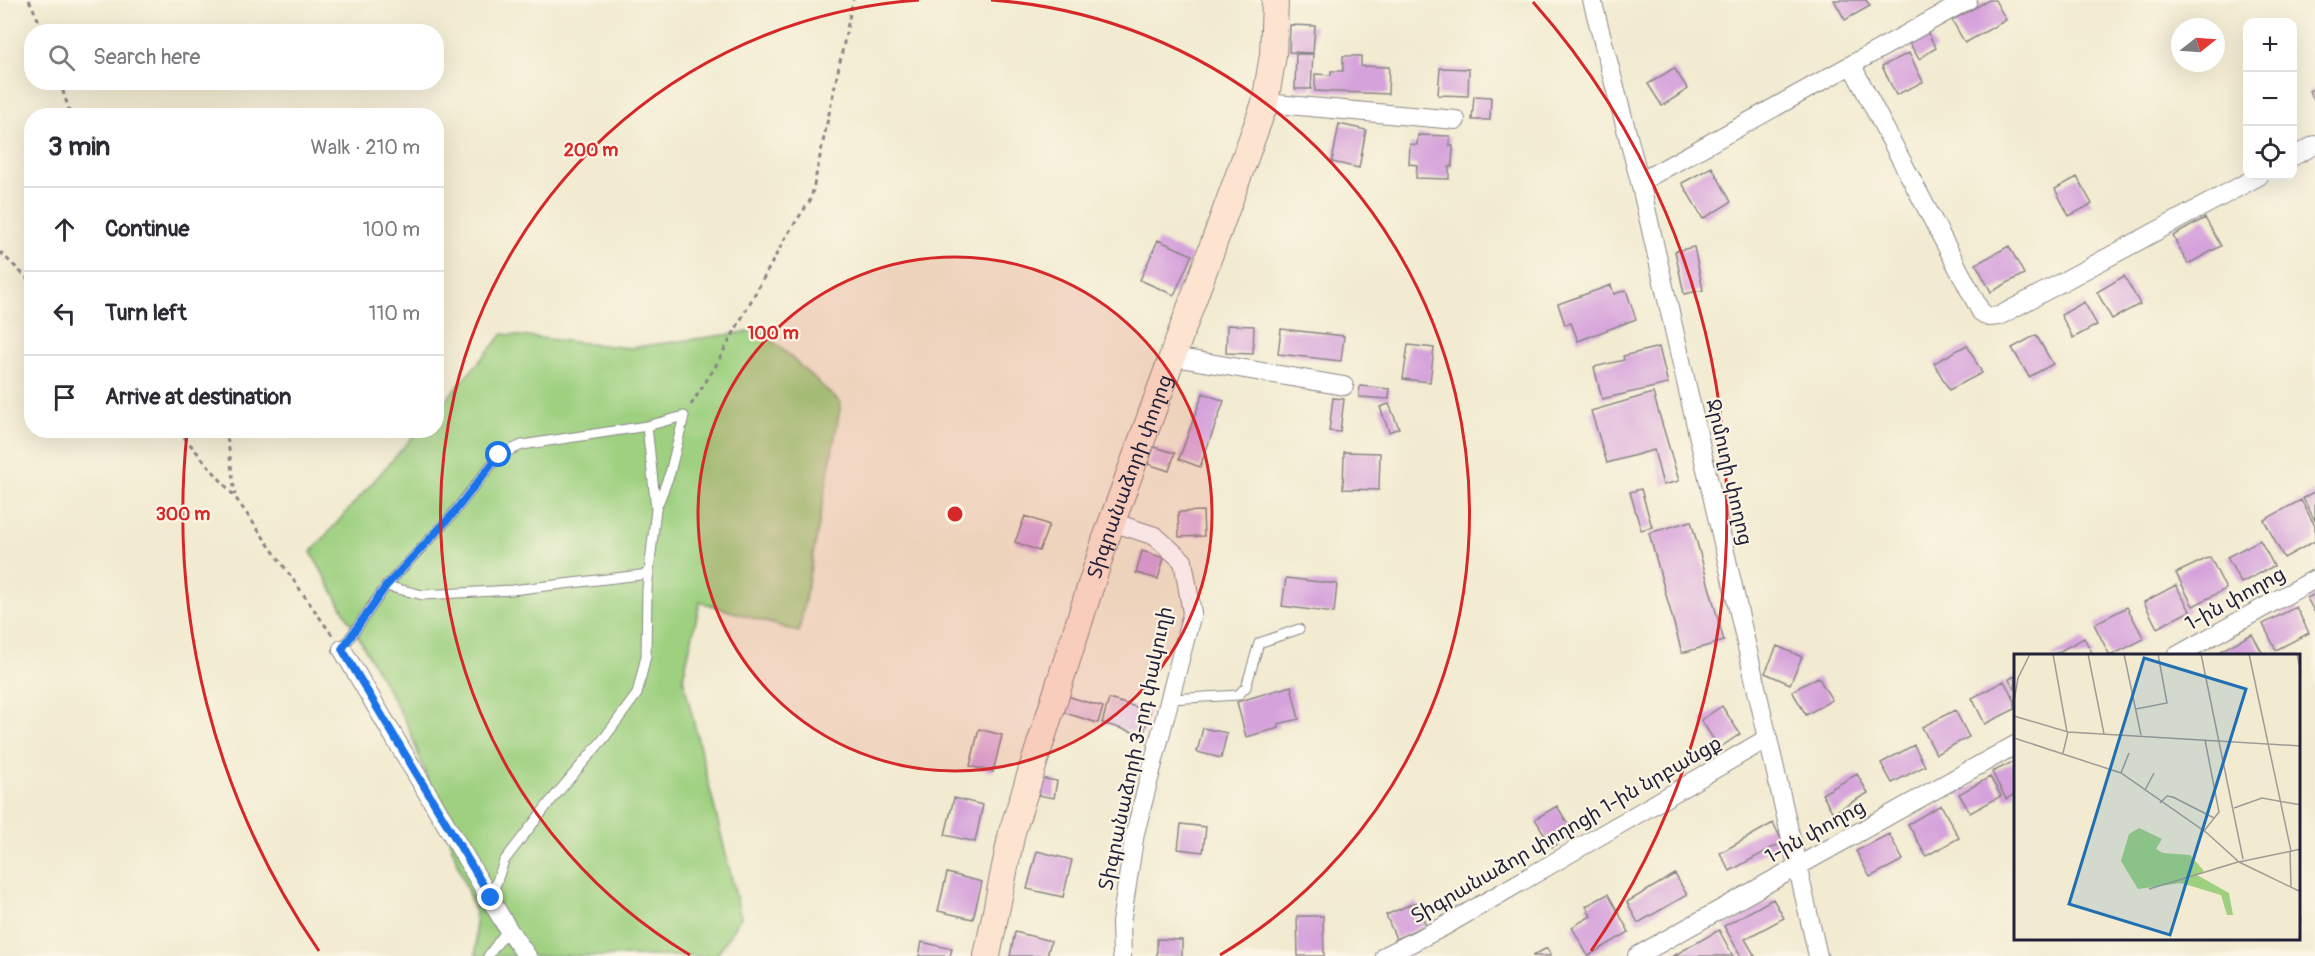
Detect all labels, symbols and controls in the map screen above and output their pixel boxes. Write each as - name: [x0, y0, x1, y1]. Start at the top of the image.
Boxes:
- north arrow: [2171, 18, 2225, 72]
- map controls: [2243, 18, 2297, 180]
- button: +: [2243, 18, 2297, 72]
- search box: [24, 24, 444, 90]
- icon: search: [45, 41, 78, 74]
- text: Search here: [93, 43, 200, 71]
- button: −: [2243, 72, 2297, 126]
- button: locate: [2243, 126, 2297, 180]
- text: 3 min: [48, 131, 110, 163]
- text: Walk · 210 m: [311, 135, 420, 160]
- text: 200 m: [564, 139, 618, 162]
- icon: ahead: [48, 213, 81, 246]
- text: Continue: [105, 215, 189, 243]
- text: 100 m: [363, 217, 420, 242]
- icon: left: [48, 297, 81, 330]
- text: Turn left: [105, 299, 187, 327]
- text: 110 m: [369, 301, 420, 326]
- text: 100 m: [747, 322, 799, 345]
- street label: Տիգրանաձորի փողոց: [1082, 371, 1178, 582]
- icon: arrive: [48, 381, 81, 414]
- text: Arrive at destination: [105, 383, 291, 411]
- street label: Ջրմուղի փողոց: [1701, 396, 1759, 548]
- route start: [485, 441, 511, 467]
- text: 300 m: [156, 503, 210, 526]
- centre of rings: [945, 504, 965, 524]
- street label: 1-ին փողոց: [2181, 561, 2290, 636]
- street label: Տիգրանաձորի 3-րդ փակուղի: [1093, 604, 1178, 892]
- inset map: [2014, 654, 2300, 941]
- street label: Տիգրանաձոր փողոցի 1-ին նրբանցք: [1407, 730, 1726, 929]
- street label: 1-ին փողոց: [1761, 794, 1870, 869]
- route end: [477, 884, 503, 910]

